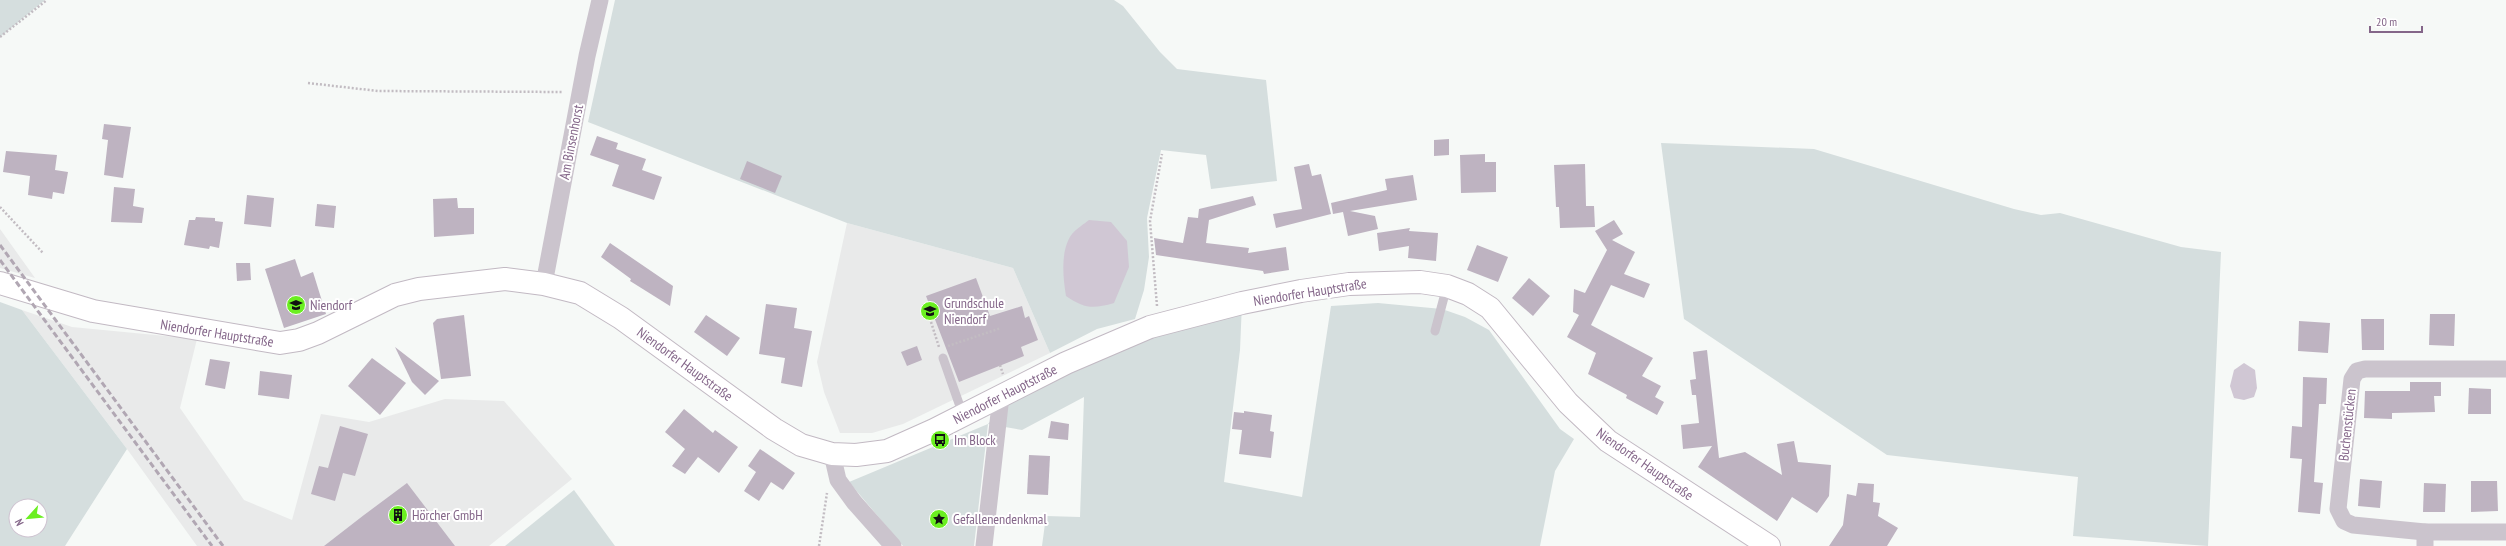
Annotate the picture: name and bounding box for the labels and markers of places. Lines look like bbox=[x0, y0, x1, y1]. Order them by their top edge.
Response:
school or university icon: Niendorf bbox=[285, 294, 307, 316]
place label: Grundschule Niendorf bbox=[944, 294, 1004, 328]
place label: Niendorf bbox=[310, 296, 352, 314]
school or university icon: Grundschule Niendorf bbox=[919, 300, 941, 322]
bus stop icon: Im Block bbox=[929, 429, 951, 451]
place label: Im Block bbox=[954, 431, 996, 449]
building icon: Hörcher GmbH bbox=[387, 504, 409, 526]
place label: Hörcher GmbH bbox=[412, 506, 483, 524]
place icon: Gefallenendenkmal bbox=[928, 508, 950, 530]
place label: Gefallenendenkmal bbox=[953, 510, 1047, 528]

